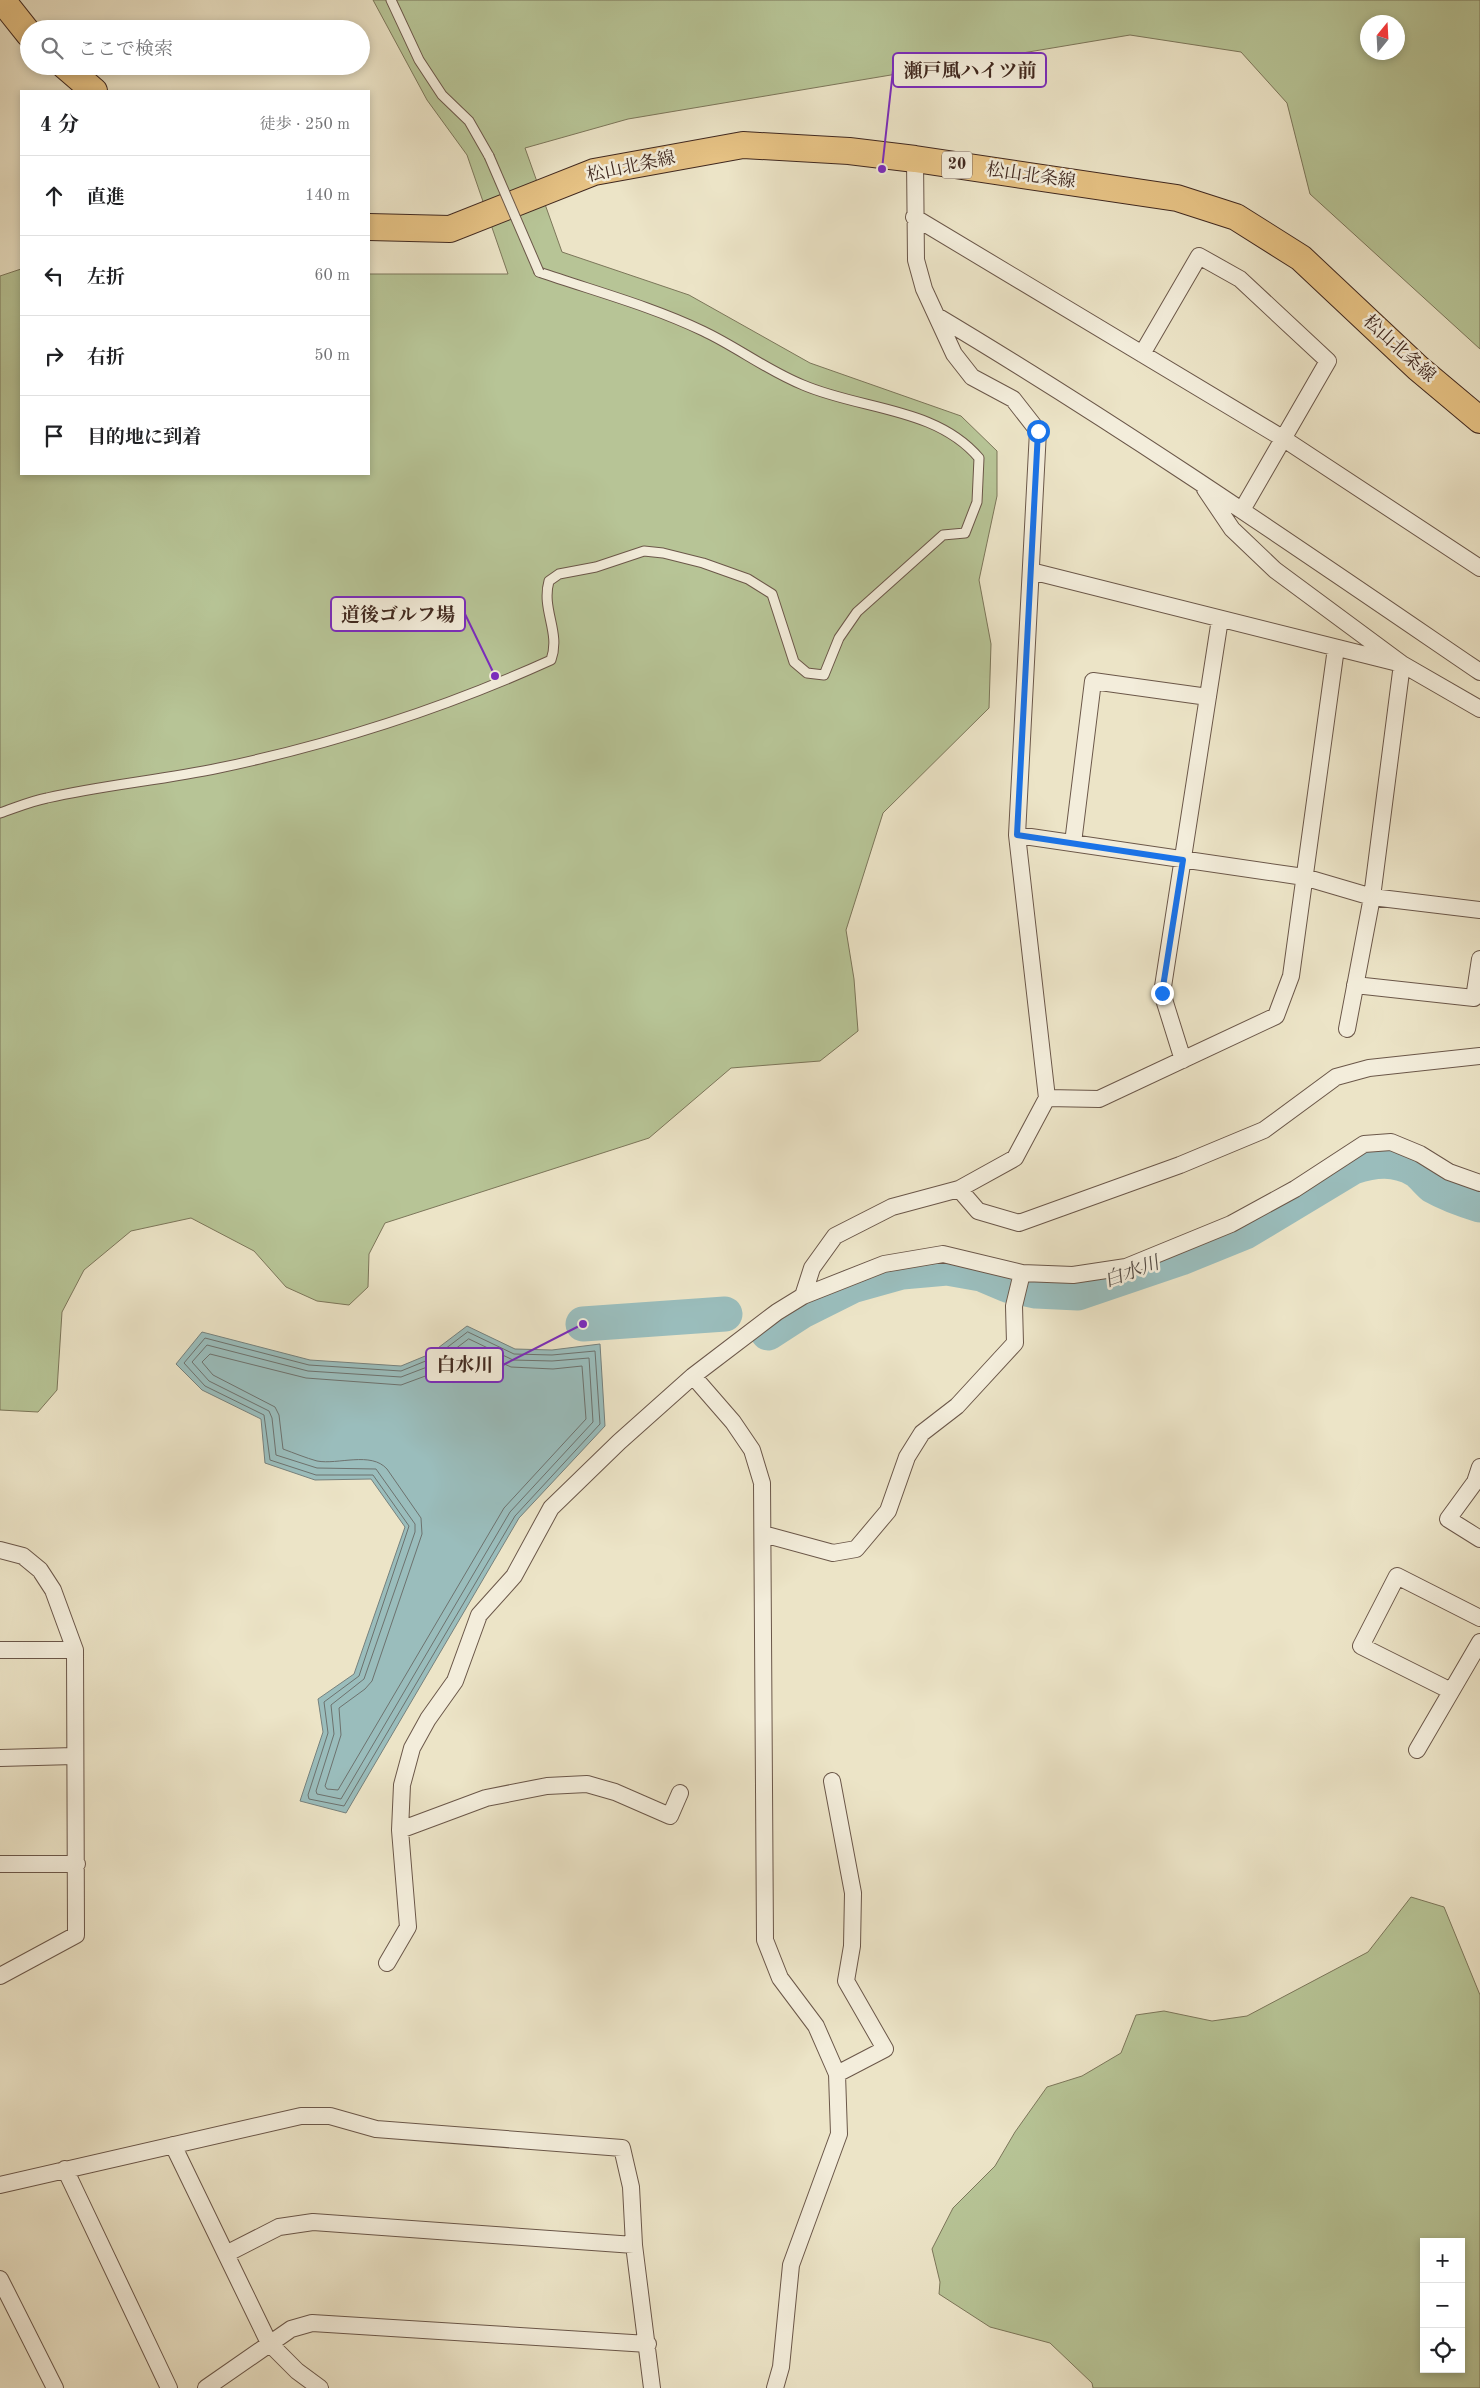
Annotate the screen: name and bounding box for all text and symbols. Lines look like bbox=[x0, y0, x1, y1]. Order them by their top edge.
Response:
north arrow bbox=[1360, 15, 1405, 60]
search box bbox=[20, 20, 370, 75]
icon: search bbox=[38, 34, 66, 62]
text: ここで検索 bbox=[78, 41, 173, 60]
callout: 瀬戸風ハイツ前 bbox=[893, 53, 1046, 87]
text: 瀬戸風ハイツ前 bbox=[903, 60, 1037, 82]
text: 4 分 bbox=[40, 115, 79, 136]
text: 徒歩 · 250 m bbox=[260, 117, 350, 133]
street label: 松山北条線 bbox=[585, 147, 677, 185]
road number: 20 bbox=[942, 152, 972, 178]
street label: 松山北条線 bbox=[985, 159, 1077, 191]
icon: ahead bbox=[40, 182, 68, 210]
text: 140 m bbox=[305, 188, 350, 204]
text: 直進 bbox=[87, 189, 125, 208]
icon: left bbox=[40, 262, 68, 290]
text: 60 m bbox=[314, 268, 350, 284]
text: 左折 bbox=[87, 269, 125, 288]
street label: 松山北条線 bbox=[1360, 311, 1440, 386]
icon: right bbox=[40, 342, 68, 370]
text: 50 m bbox=[314, 348, 350, 364]
text: 右折 bbox=[87, 349, 125, 368]
route start bbox=[1027, 420, 1050, 443]
icon: arrive bbox=[40, 422, 68, 450]
text: 目的地に到着 bbox=[87, 429, 201, 448]
callout: 道後ゴルフ場 bbox=[331, 597, 465, 631]
text: 道後ゴルフ場 bbox=[341, 604, 455, 626]
route end bbox=[1151, 982, 1174, 1005]
water label: 白水川 bbox=[1101, 1252, 1164, 1292]
callout: 白水川 bbox=[426, 1348, 503, 1382]
text: 白水川 bbox=[436, 1354, 494, 1376]
map controls bbox=[1420, 2238, 1465, 2373]
button: + bbox=[1420, 2238, 1465, 2283]
button: − bbox=[1420, 2283, 1465, 2328]
button: locate bbox=[1420, 2328, 1465, 2373]

